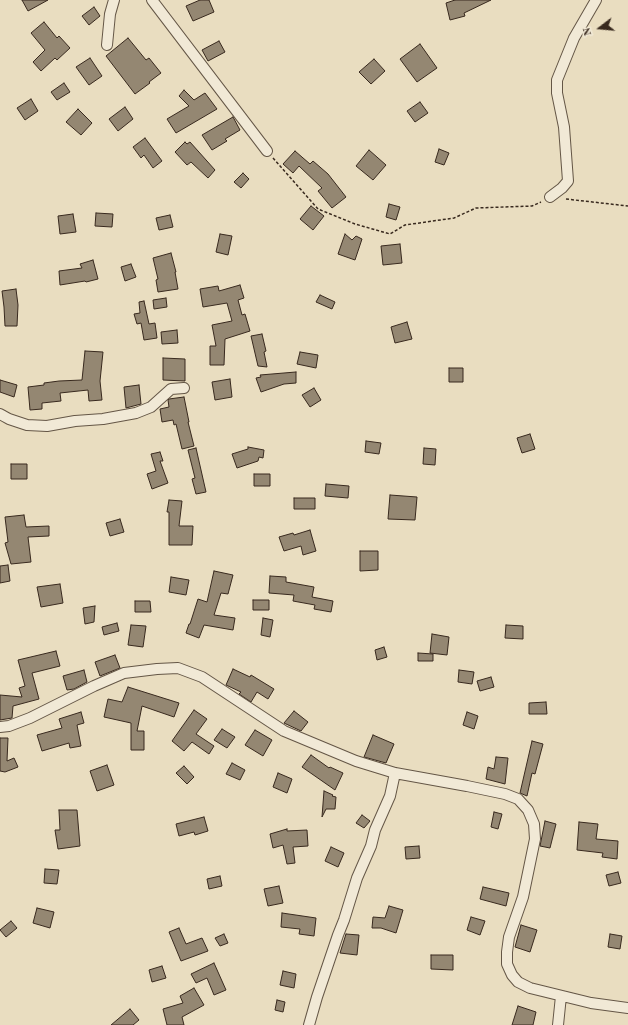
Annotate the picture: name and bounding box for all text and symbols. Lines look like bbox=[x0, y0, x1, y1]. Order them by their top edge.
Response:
north arrow bbox=[580, 8, 620, 48]
text: N bbox=[582, 26, 594, 37]

